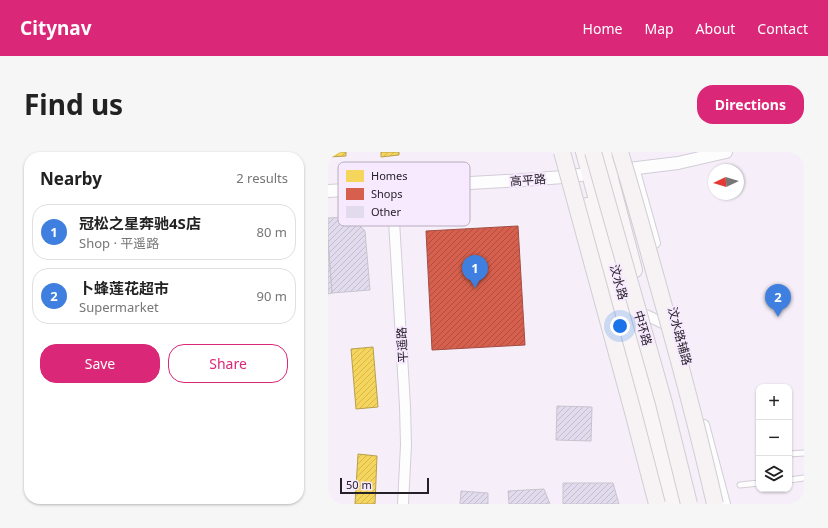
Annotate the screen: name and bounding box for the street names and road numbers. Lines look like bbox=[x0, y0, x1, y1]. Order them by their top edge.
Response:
street label: 高平路 bbox=[509, 170, 547, 190]
street label: 汶水路 bbox=[606, 262, 632, 302]
street label: 汶水路辅路 bbox=[664, 305, 696, 367]
street label: 中环路 bbox=[630, 308, 656, 348]
street label: 平遥路 bbox=[393, 327, 411, 363]

